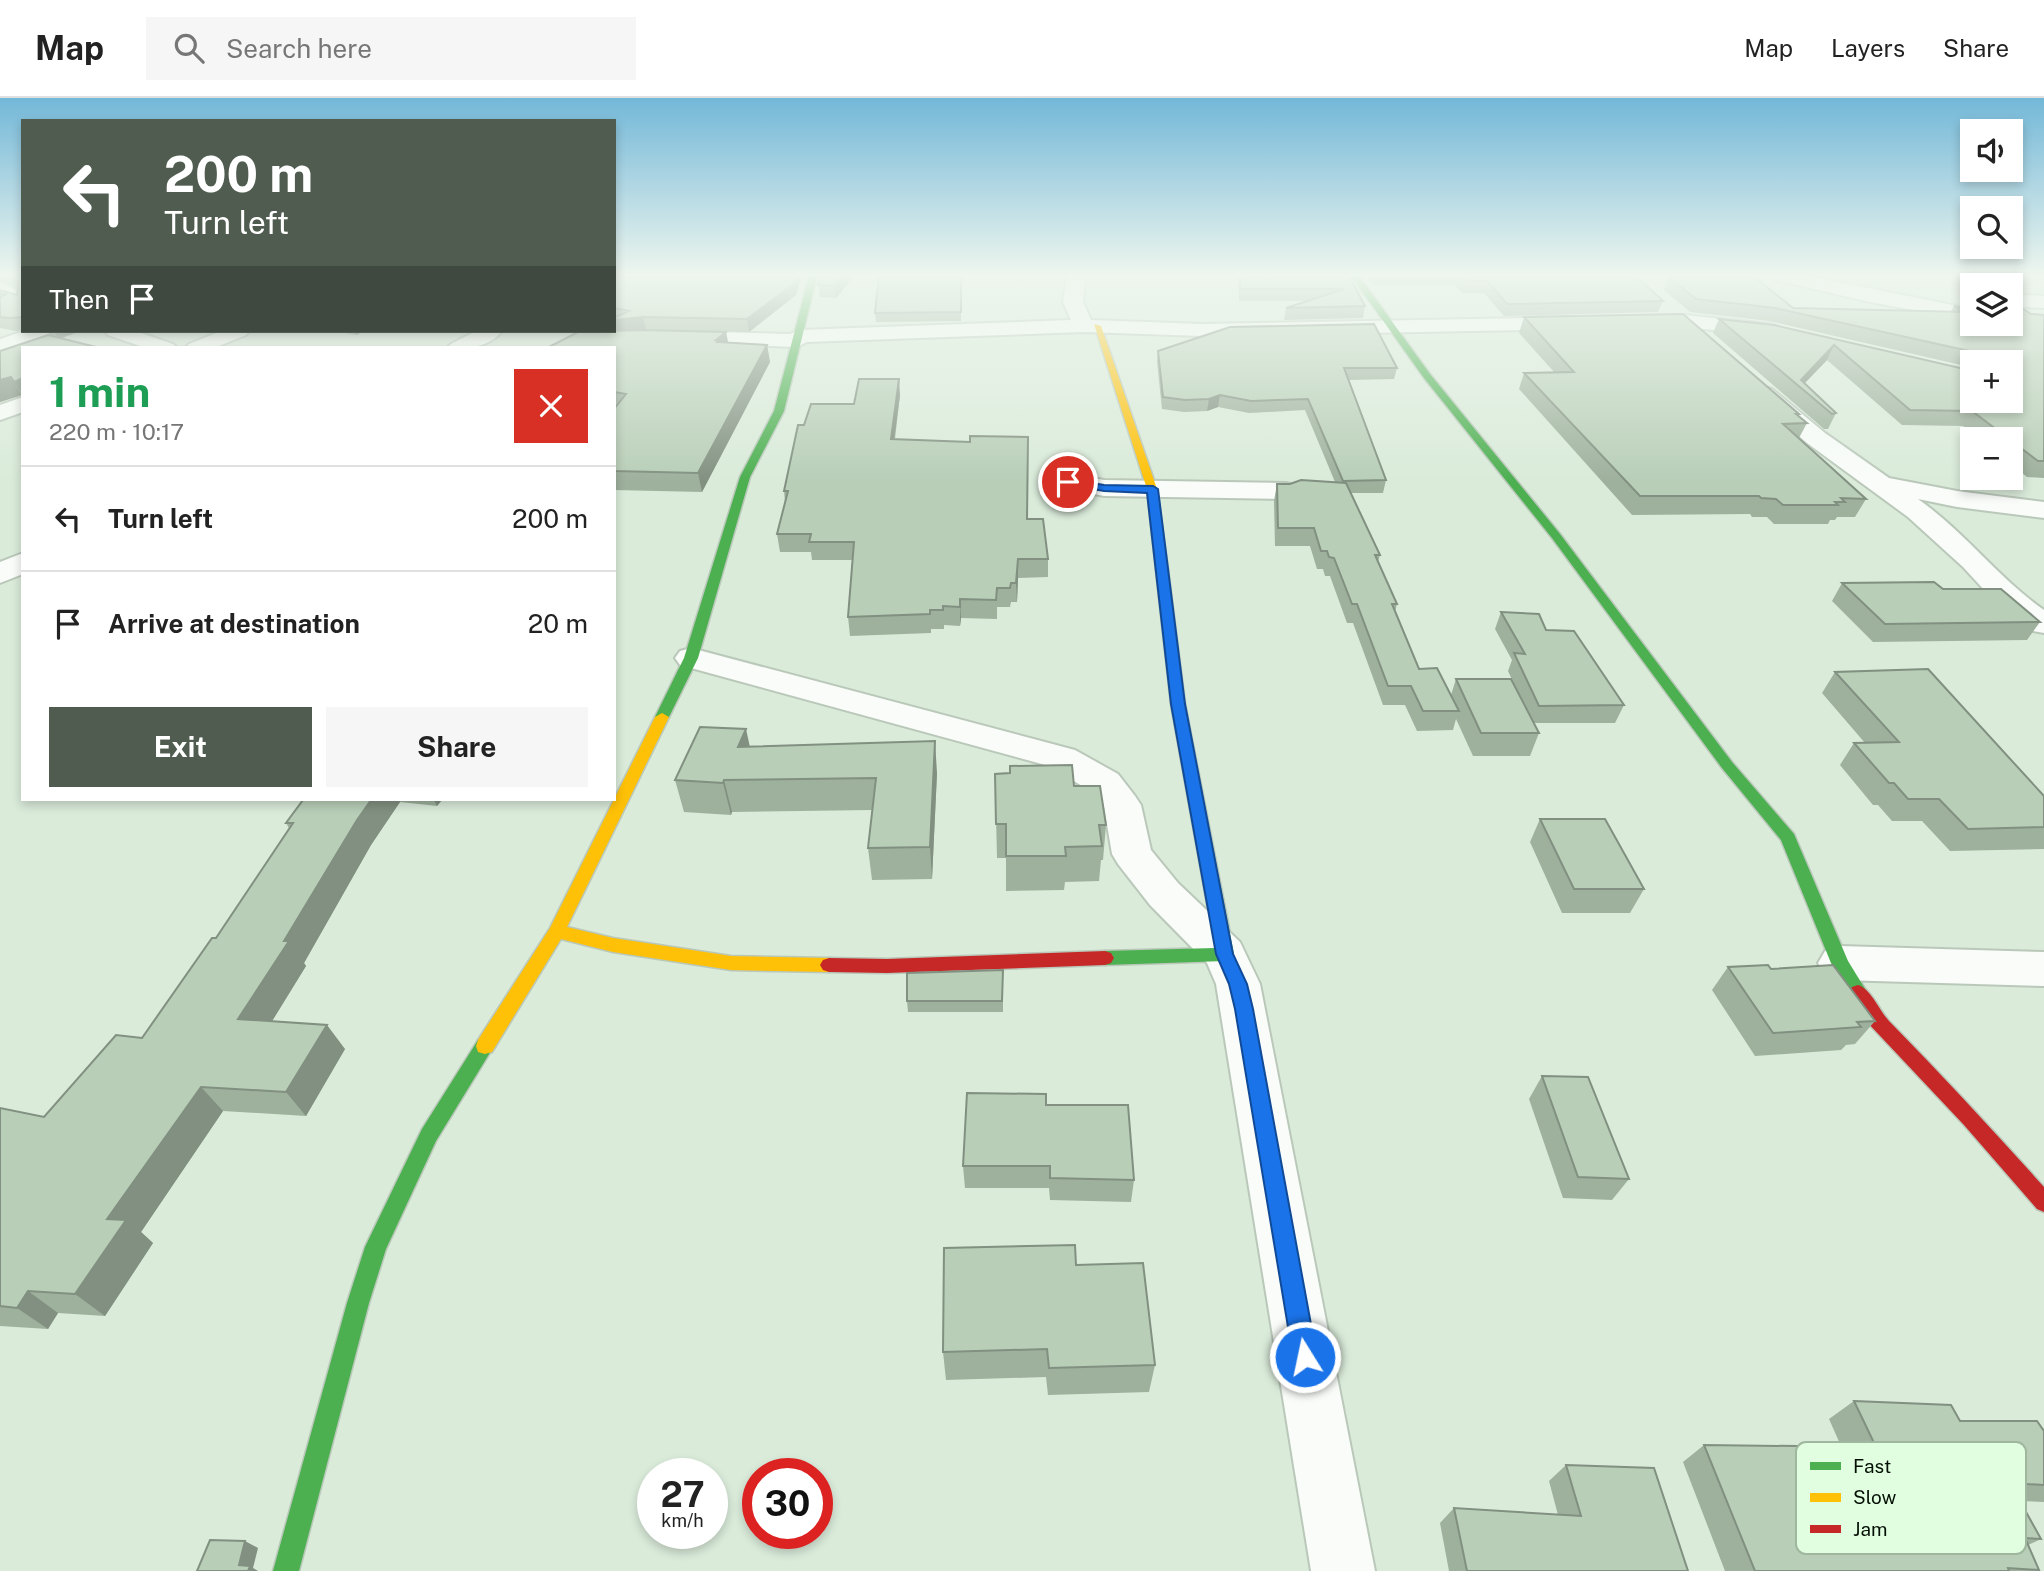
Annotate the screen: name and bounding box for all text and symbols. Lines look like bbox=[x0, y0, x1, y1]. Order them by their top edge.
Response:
search box bbox=[146, 17, 636, 80]
text: Map bbox=[35, 29, 104, 67]
icon: search bbox=[170, 29, 208, 67]
text: Search here bbox=[226, 33, 372, 64]
text: Map bbox=[1744, 34, 1793, 62]
text: Layers bbox=[1831, 34, 1905, 62]
text: Share bbox=[1943, 34, 2009, 62]
map controls bbox=[1960, 119, 2023, 490]
button: sound bbox=[1960, 119, 2023, 182]
text: 200 m bbox=[164, 145, 313, 203]
icon: left bbox=[49, 147, 140, 238]
button: search bbox=[1960, 196, 2023, 259]
text: Turn left bbox=[164, 204, 289, 241]
button: layers bbox=[1960, 273, 2023, 336]
icon: arrive bbox=[123, 280, 161, 318]
text: Then bbox=[49, 284, 109, 315]
button: + bbox=[1960, 350, 2023, 413]
text: 1 min bbox=[49, 367, 150, 416]
button: close bbox=[514, 369, 588, 443]
text: 220 m · 10:17 bbox=[49, 418, 184, 445]
button: − bbox=[1960, 427, 2023, 490]
pin bbox=[1038, 452, 1098, 512]
icon: arrive bbox=[1049, 463, 1087, 501]
icon: left bbox=[49, 500, 87, 538]
text: Turn left bbox=[108, 503, 213, 534]
text: 200 m bbox=[512, 503, 588, 534]
icon: arrive bbox=[49, 605, 87, 643]
text: Arrive at destination bbox=[108, 608, 360, 639]
text: 20 m bbox=[528, 608, 588, 639]
button: Exit bbox=[49, 707, 312, 787]
button: Share bbox=[326, 707, 588, 787]
position arrow bbox=[1268, 1320, 1342, 1394]
legend bbox=[1796, 1442, 2026, 1554]
text: Fast bbox=[1853, 1455, 1891, 1477]
speed limit sign: 30 bbox=[742, 1458, 833, 1549]
text: 27 bbox=[660, 1474, 705, 1515]
text: Slow bbox=[1853, 1486, 1897, 1508]
text: km/h bbox=[661, 1510, 704, 1531]
text: Jam bbox=[1853, 1518, 1887, 1540]

